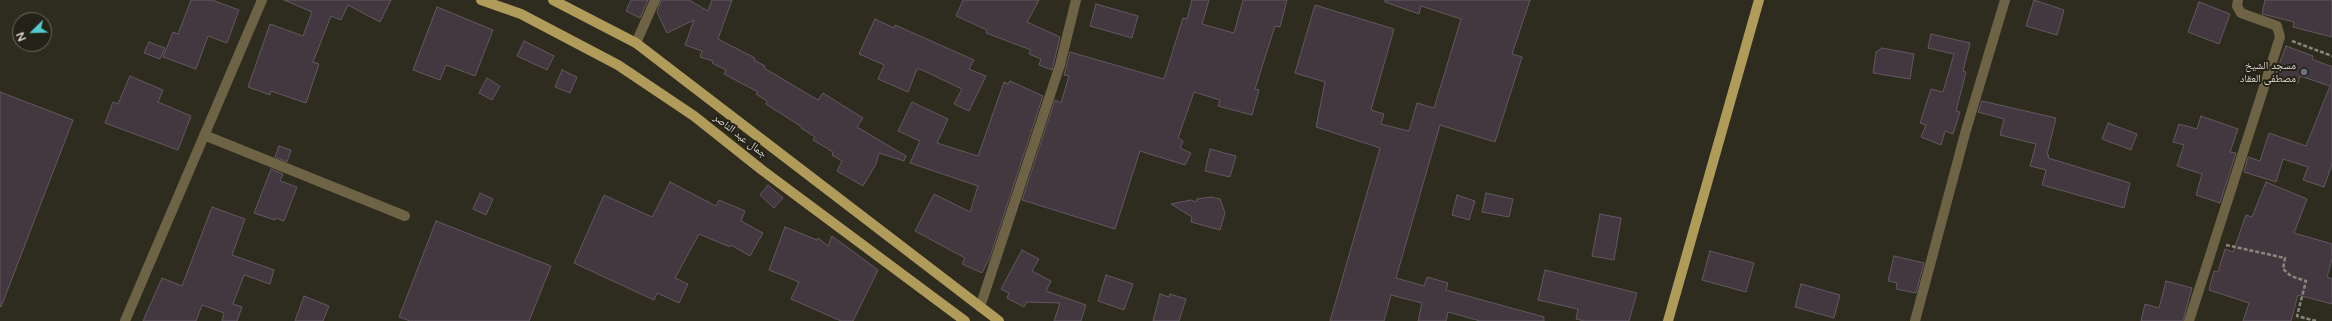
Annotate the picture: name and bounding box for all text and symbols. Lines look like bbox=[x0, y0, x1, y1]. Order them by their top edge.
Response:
north arrow bbox=[12, 12, 52, 52]
text: N bbox=[14, 30, 29, 43]
place label: مسجد الشيخ مصطفى العقاد bbox=[2240, 59, 2296, 85]
marker: مسجد الشيخ مصطفى العقاد bbox=[2299, 67, 2309, 77]
street label: جمال عبد الناصر bbox=[710, 111, 770, 161]

